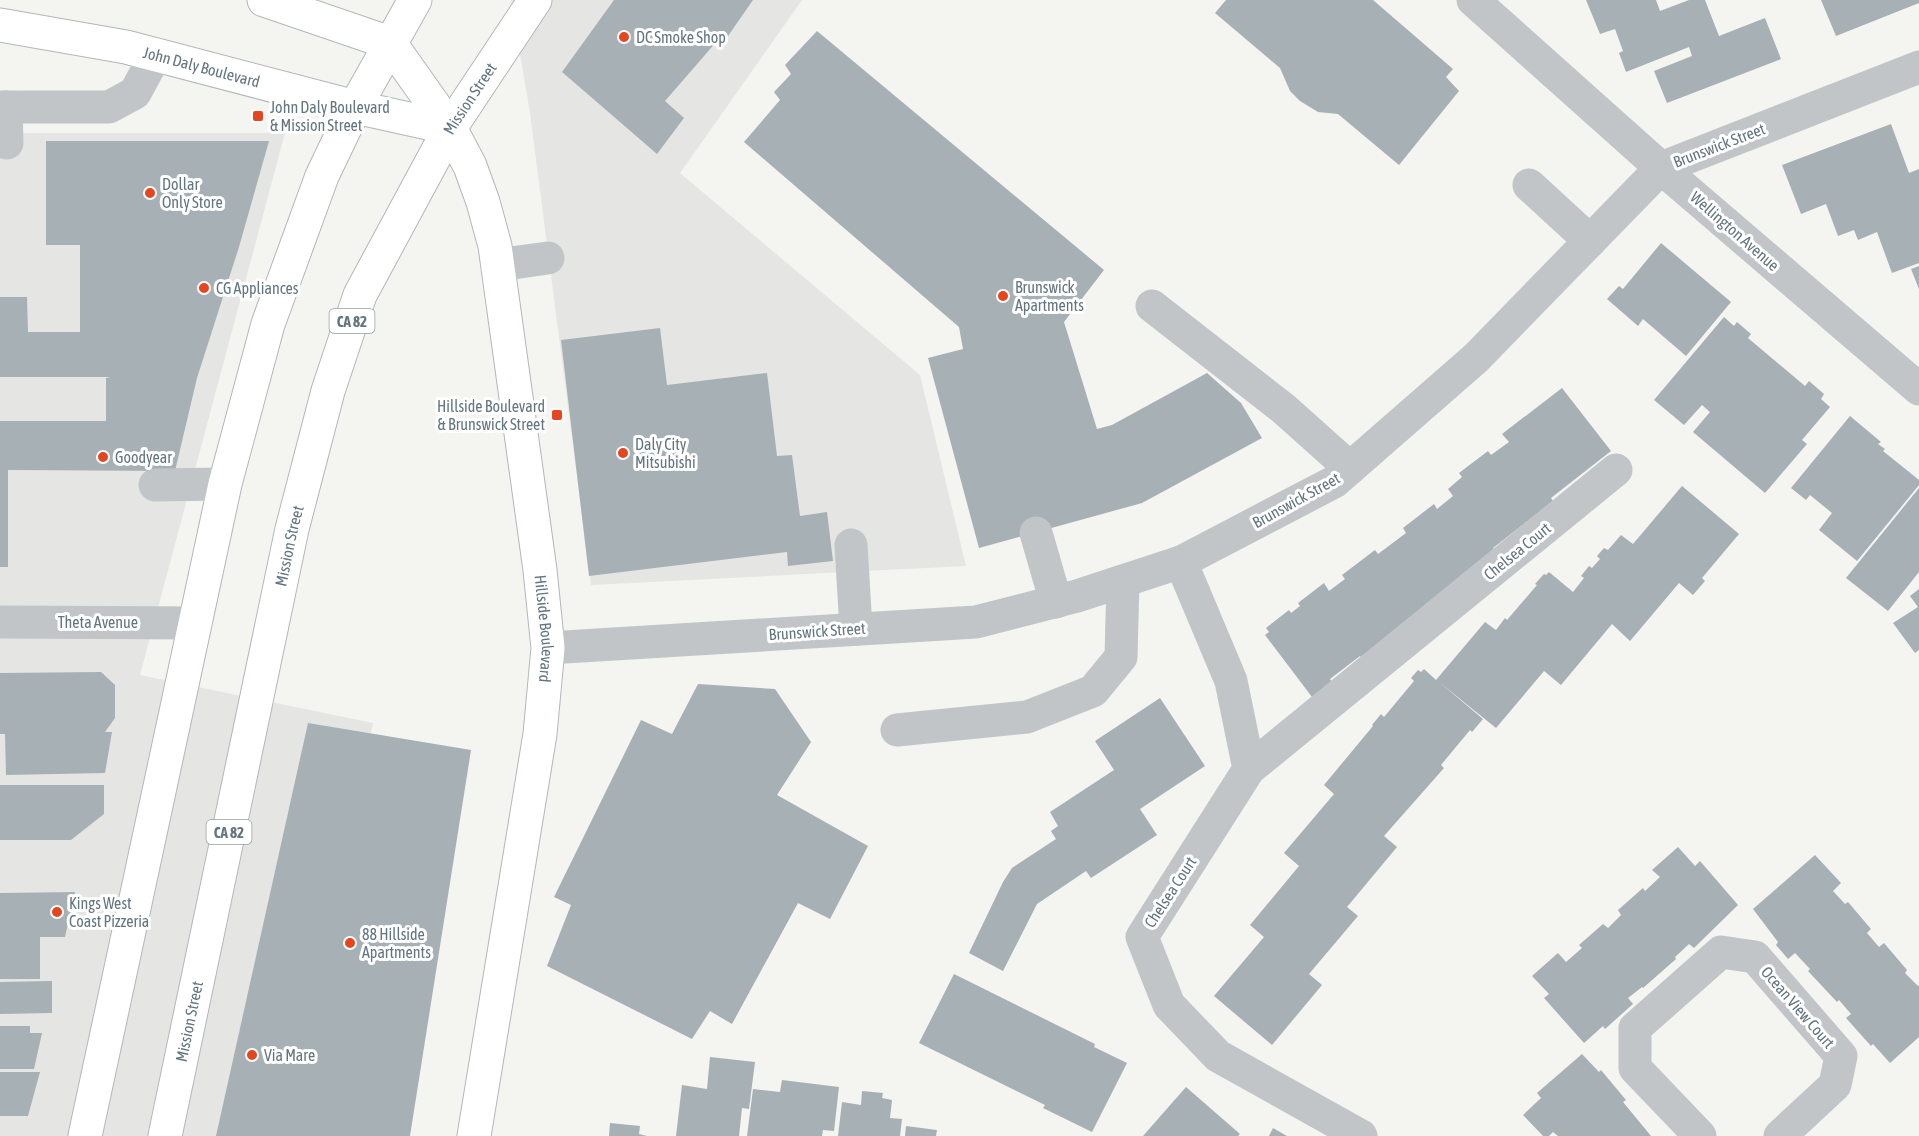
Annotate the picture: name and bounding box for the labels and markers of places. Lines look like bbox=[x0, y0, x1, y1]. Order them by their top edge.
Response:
place label: DC Smoke Shop bbox=[636, 28, 726, 47]
marker: DC Smoke Shop bbox=[617, 30, 631, 44]
place label: John Daly Boulevard & Mission Street bbox=[270, 98, 390, 134]
marker: John Daly Boulevard & Mission Street bbox=[251, 109, 265, 123]
place label: Dollar Only Store bbox=[162, 175, 223, 212]
marker: Dollar Only Store bbox=[143, 186, 157, 200]
place label: Brunswick Apartments bbox=[1015, 278, 1084, 315]
place label: CG Appliances bbox=[216, 279, 299, 298]
marker: CG Appliances bbox=[197, 281, 211, 295]
marker: Brunswick Apartments bbox=[996, 289, 1010, 303]
place label: Hillside Boulevard & Brunswick Street bbox=[437, 397, 545, 433]
marker: Hillside Boulevard & Brunswick Street bbox=[550, 408, 564, 422]
place label: Daly City Mitsubishi bbox=[635, 435, 696, 471]
marker: Daly City Mitsubishi bbox=[616, 446, 630, 460]
place label: Goodyear bbox=[115, 448, 172, 467]
marker: Goodyear bbox=[96, 450, 110, 464]
place label: Kings West Coast Pizzeria bbox=[69, 894, 149, 930]
marker: Kings West Coast Pizzeria bbox=[50, 905, 64, 919]
place label: 88 Hillside Apartments bbox=[362, 925, 431, 962]
marker: 88 Hillside Apartments bbox=[343, 936, 357, 950]
place label: Via Mare bbox=[264, 1046, 315, 1064]
marker: Via Mare bbox=[245, 1048, 259, 1062]

